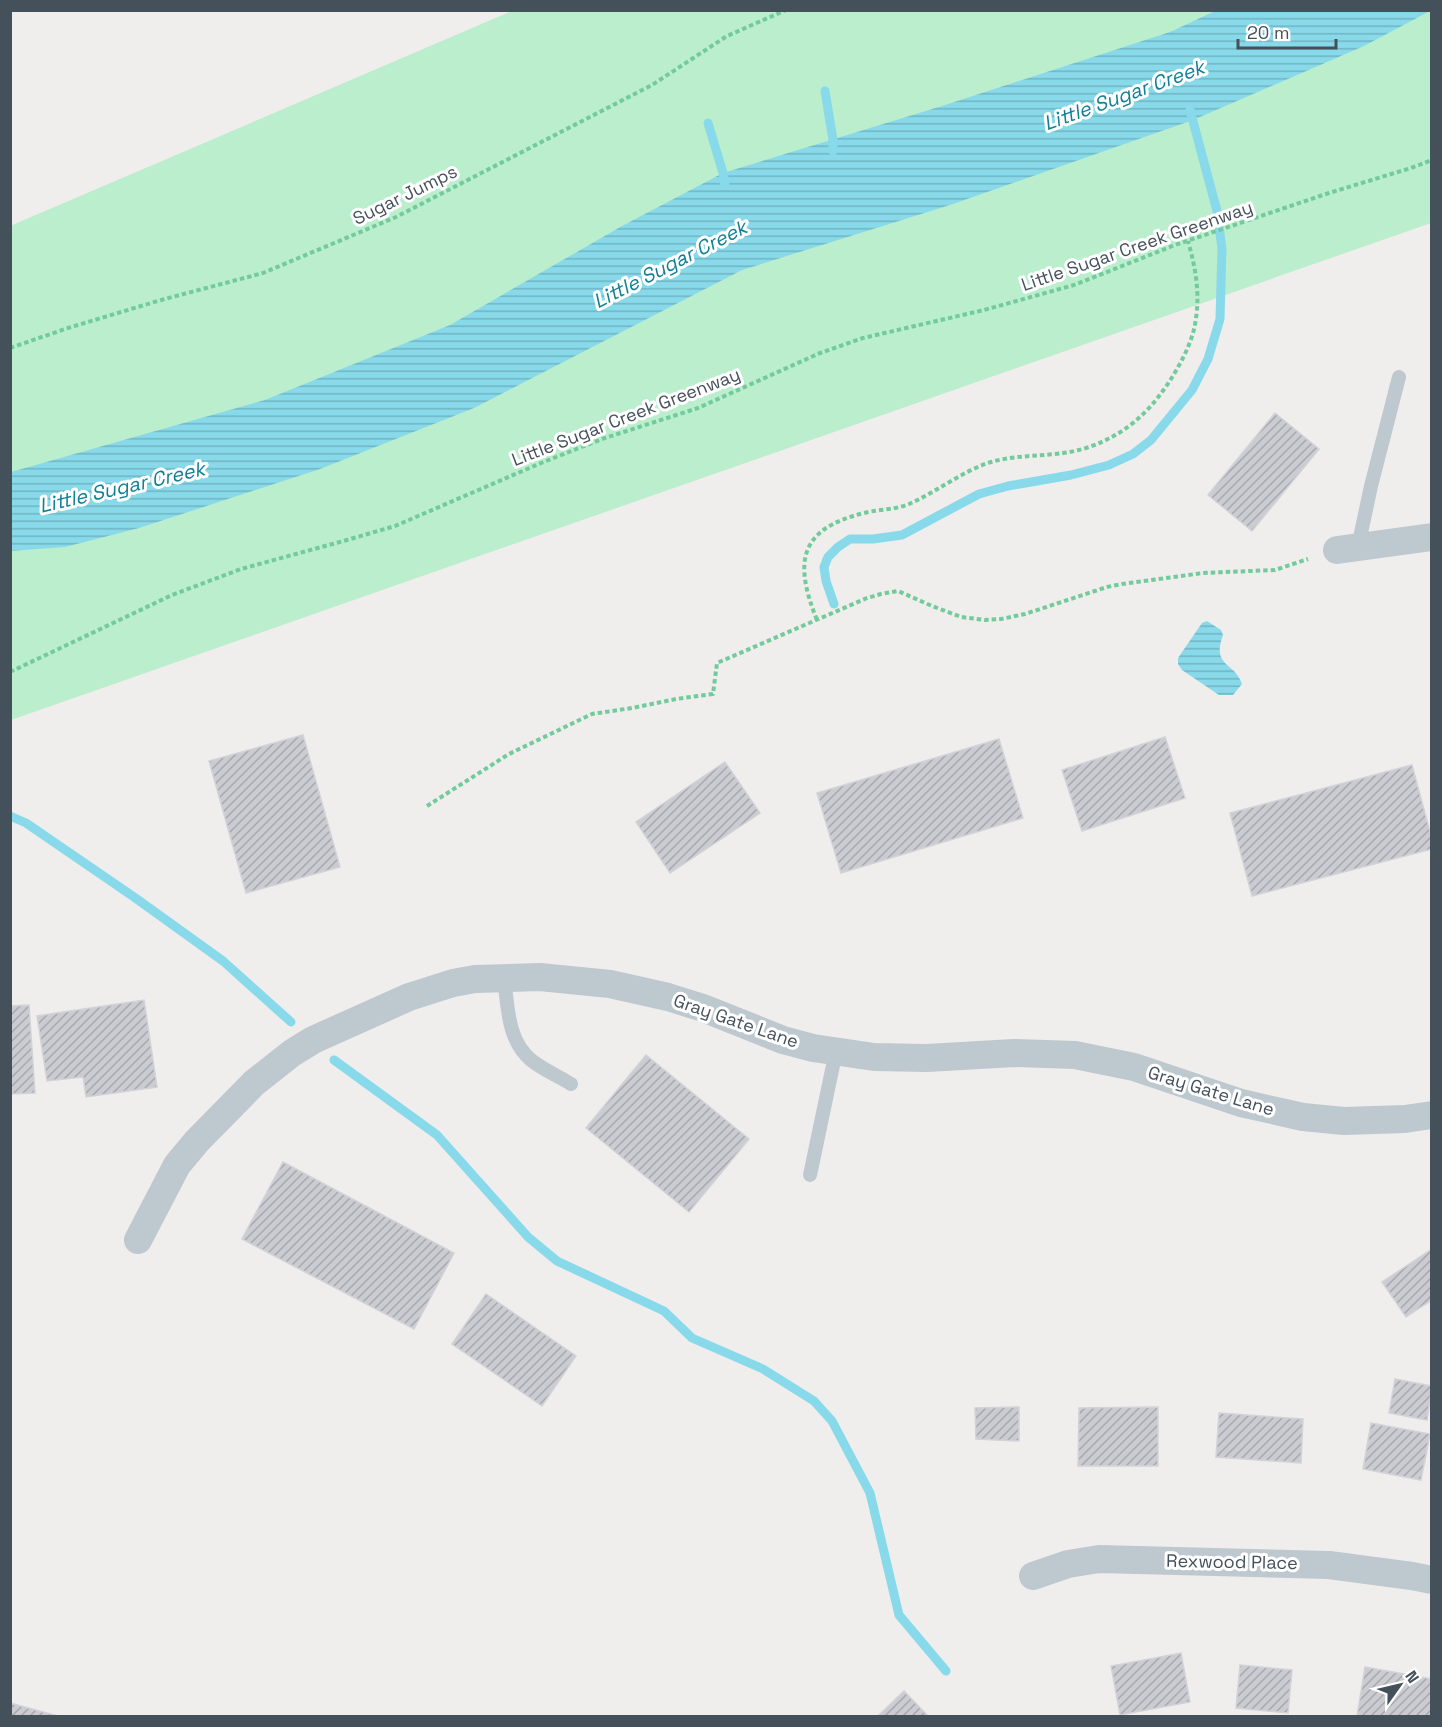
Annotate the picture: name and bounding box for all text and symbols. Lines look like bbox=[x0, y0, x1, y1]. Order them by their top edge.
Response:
scale bar bbox=[1238, 12, 1336, 50]
text: 20 m bbox=[1247, 21, 1290, 44]
water label: Little Sugar Creek bbox=[1040, 53, 1210, 136]
street label: Sugar Jumps bbox=[349, 159, 461, 230]
street label: Little Sugar Creek Greenway bbox=[1018, 195, 1255, 296]
water label: Little Sugar Creek bbox=[589, 213, 753, 314]
street label: Little Sugar Creek Greenway bbox=[508, 362, 743, 471]
water label: Little Sugar Creek bbox=[37, 455, 210, 519]
street label: Gray Gate Lane bbox=[671, 988, 802, 1053]
street label: Gray Gate Lane bbox=[1145, 1060, 1277, 1121]
street label: Rexwood Place bbox=[1166, 1549, 1298, 1574]
north arrow bbox=[1370, 1655, 1430, 1715]
text: N bbox=[1400, 1667, 1424, 1687]

